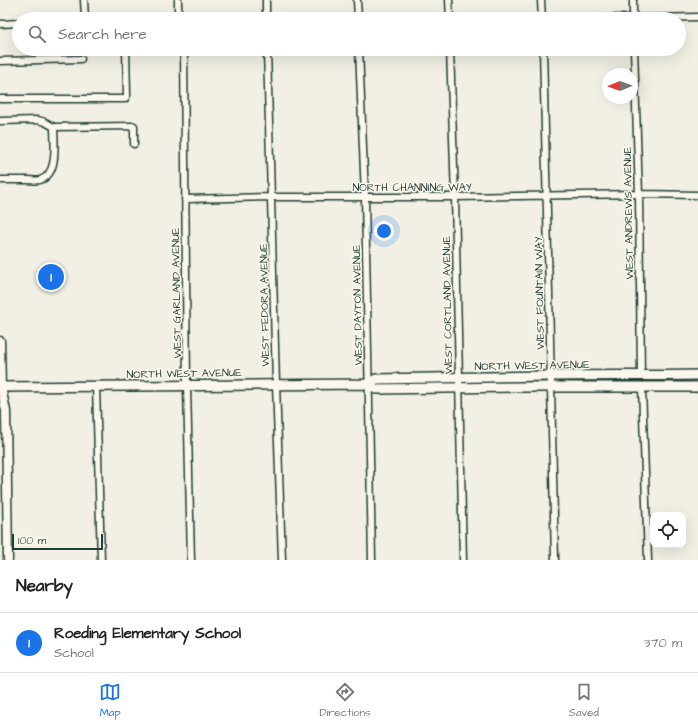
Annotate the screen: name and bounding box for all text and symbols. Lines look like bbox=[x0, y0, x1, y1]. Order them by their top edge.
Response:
search box bbox=[12, 12, 686, 56]
icon: search bbox=[26, 23, 48, 45]
text: Search here bbox=[58, 24, 147, 45]
north arrow bbox=[602, 68, 638, 104]
street label: WEST ANDREWS AVENUE bbox=[620, 146, 637, 279]
street label: NORTH CHANNING WAY bbox=[352, 180, 472, 195]
your location bbox=[374, 221, 394, 241]
street label: WEST GARLAND AVENUE bbox=[168, 227, 185, 359]
street label: WEST CORTLAND AVENUE bbox=[439, 235, 456, 374]
street label: WEST FOUNTAIN WAY bbox=[531, 236, 548, 350]
street label: WEST FEDORA AVENUE bbox=[256, 243, 273, 367]
street label: WEST DAYTON AVENUE bbox=[349, 244, 366, 366]
pin: 1 bbox=[38, 262, 64, 292]
street label: NORTH WEST AVENUE bbox=[474, 357, 590, 374]
street label: NORTH WEST AVENUE bbox=[126, 365, 242, 382]
map controls bbox=[650, 512, 686, 548]
button: locate bbox=[650, 512, 686, 548]
scale bar bbox=[12, 532, 103, 551]
text: 100 m bbox=[18, 533, 46, 548]
text: Nearby bbox=[16, 574, 73, 598]
text: Roeding Elementary School bbox=[54, 623, 241, 644]
text: 1 bbox=[28, 634, 30, 652]
text: 370 m bbox=[644, 634, 682, 652]
text: School bbox=[54, 644, 94, 662]
tab: Map bbox=[99, 681, 121, 720]
tab: Directions bbox=[319, 681, 371, 720]
tab: Saved bbox=[569, 681, 599, 720]

